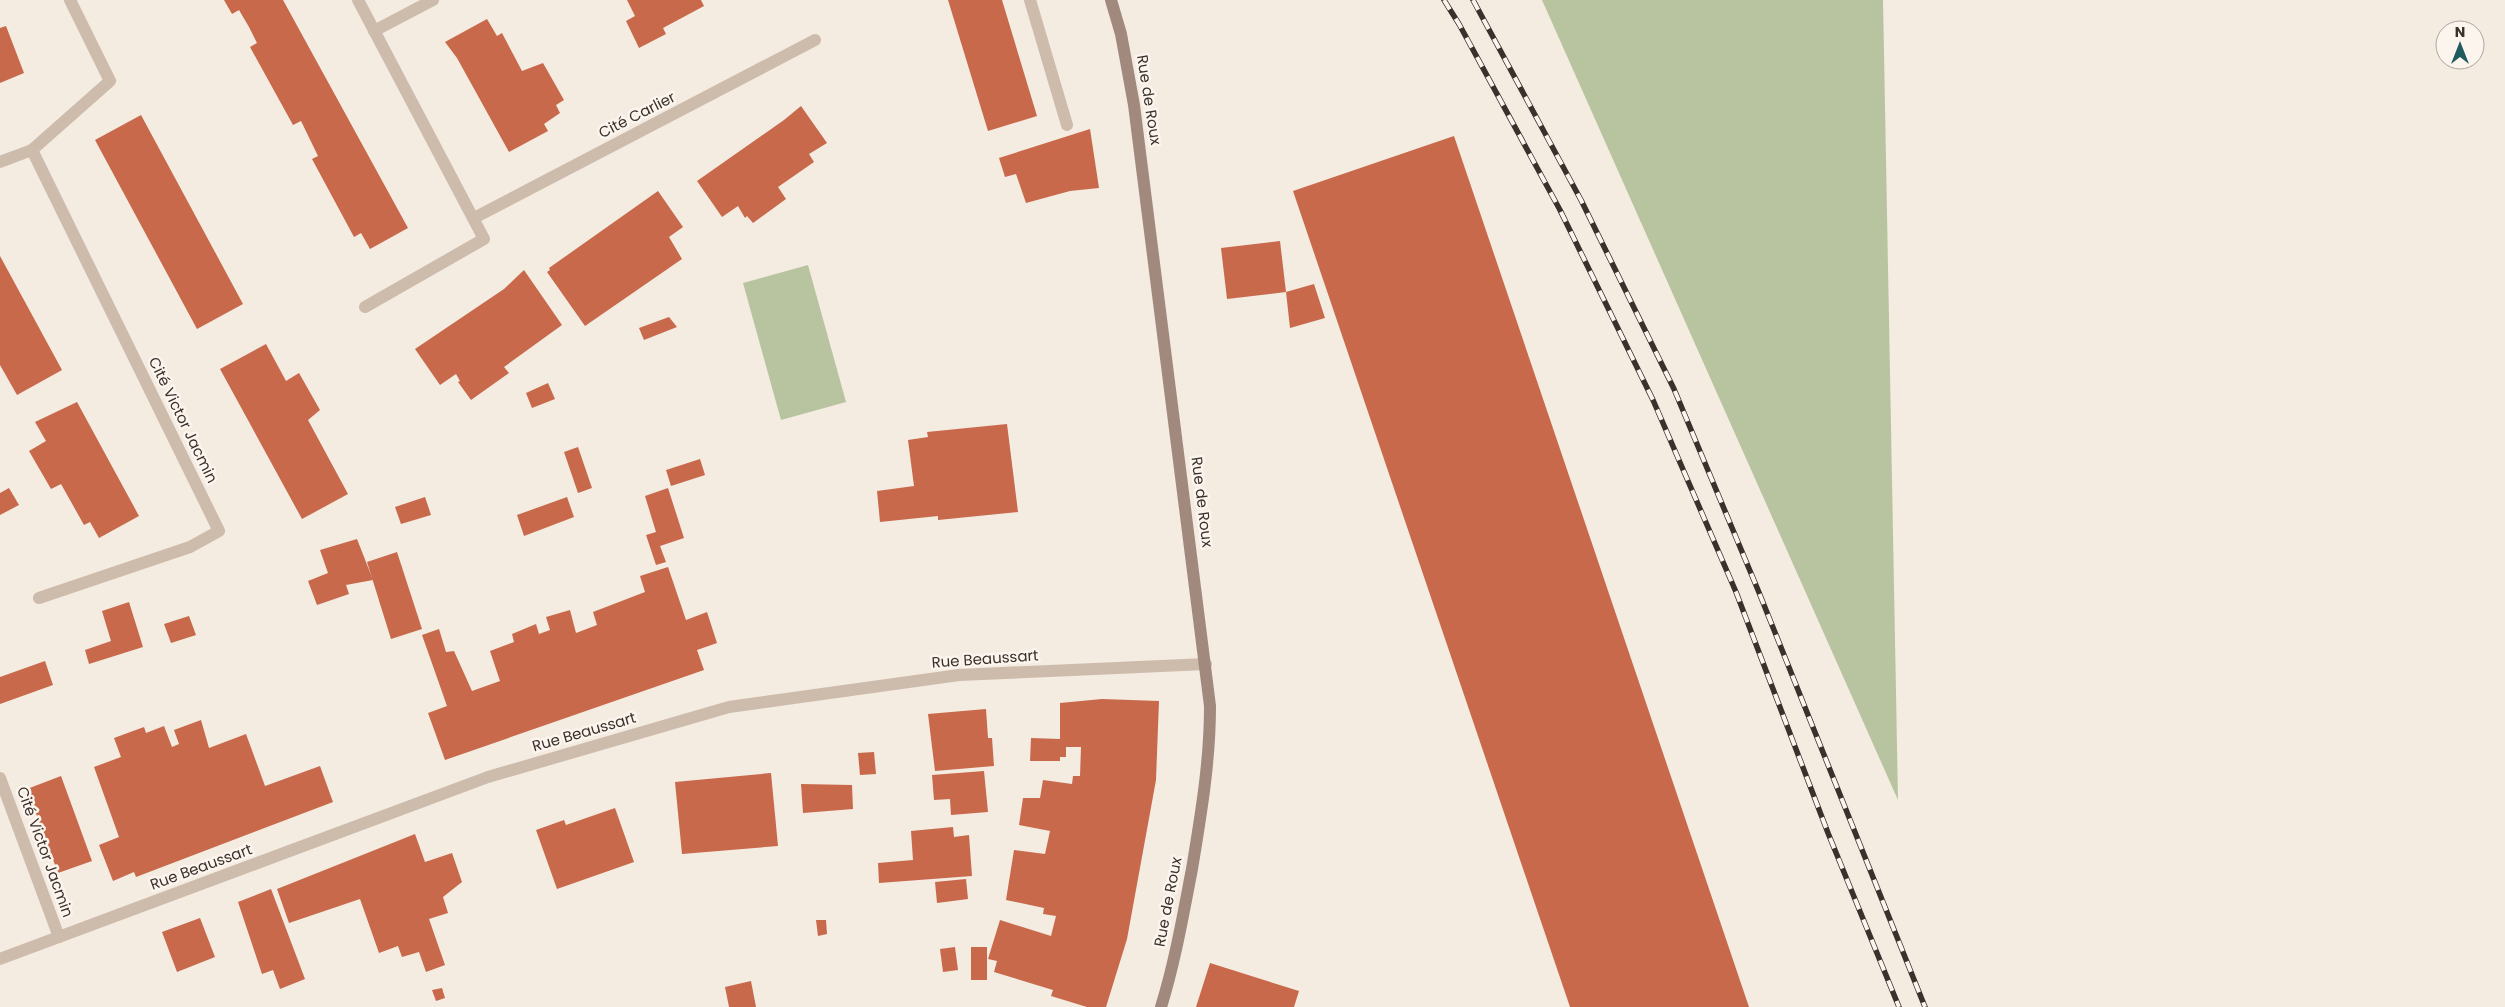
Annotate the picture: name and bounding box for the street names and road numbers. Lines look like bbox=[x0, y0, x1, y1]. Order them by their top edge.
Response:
street label: Rue de Roux bbox=[1132, 53, 1167, 146]
street label: Cité Carlier bbox=[595, 86, 679, 143]
street label: Cité Victor Jacmin bbox=[144, 353, 223, 486]
street label: Rue de Roux bbox=[1187, 456, 1218, 548]
street label: Rue Beaussart bbox=[931, 644, 1039, 673]
street label: Rue Beaussart bbox=[529, 707, 638, 756]
street label: Cité Victor Jacmin bbox=[12, 784, 79, 920]
street label: Rue Beaussart bbox=[147, 838, 255, 895]
street label: Rue de Roux bbox=[1149, 855, 1186, 949]

